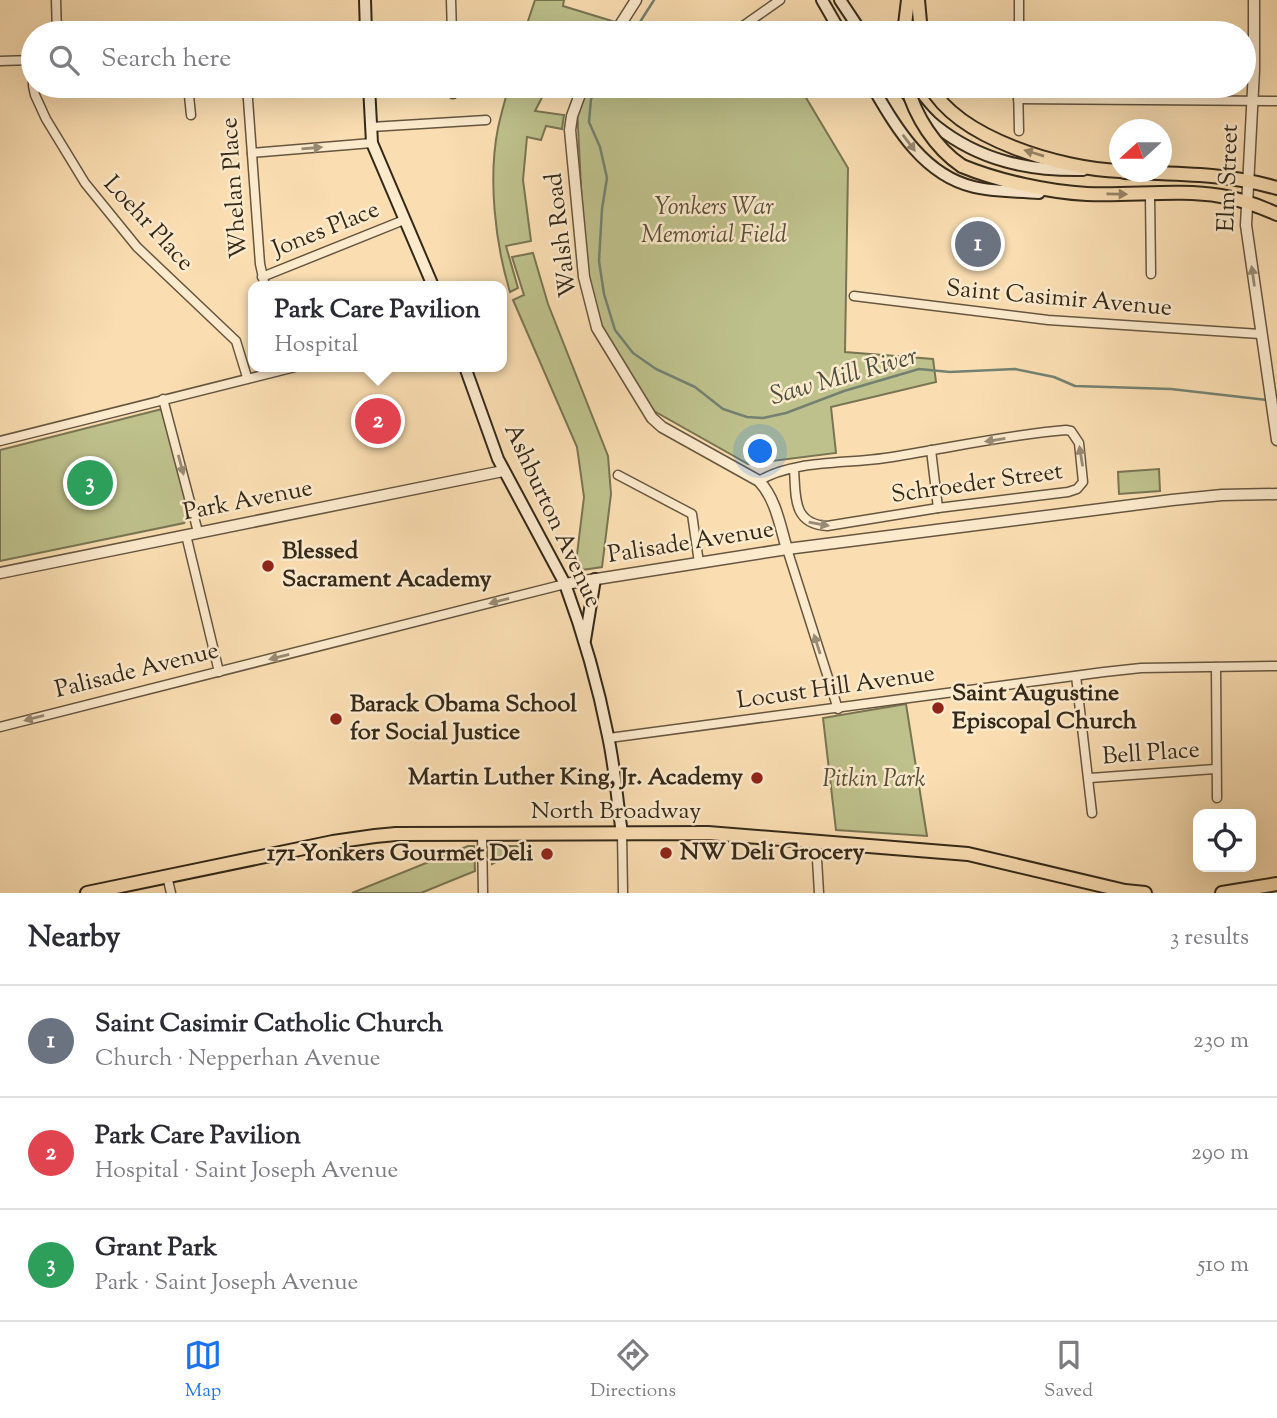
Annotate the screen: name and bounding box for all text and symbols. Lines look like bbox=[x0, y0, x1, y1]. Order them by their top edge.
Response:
search box bbox=[21, 21, 1256, 98]
icon: search bbox=[45, 41, 83, 79]
text: Search here bbox=[101, 41, 231, 78]
street label: Whelan Place bbox=[213, 116, 257, 260]
north arrow bbox=[1109, 119, 1172, 182]
street label: Elm Street bbox=[1210, 123, 1248, 233]
one-way arrow bbox=[901, 134, 915, 152]
one-way arrow bbox=[302, 142, 324, 153]
one-way arrow bbox=[1023, 148, 1044, 158]
street label: Loehr Place bbox=[95, 169, 201, 279]
street label: Walsh Road bbox=[537, 170, 587, 299]
one-way arrow bbox=[1106, 189, 1128, 200]
park label: Yonkers War Memorial Field bbox=[641, 191, 787, 253]
street label: Jones Place bbox=[266, 193, 385, 268]
pin: 1 bbox=[955, 218, 1001, 270]
one-way arrow bbox=[1247, 265, 1258, 287]
street label: Saint Casimir Avenue bbox=[945, 272, 1173, 326]
popup bbox=[248, 281, 507, 372]
text: Park Care Pavilion bbox=[275, 292, 480, 329]
text: Hospital bbox=[275, 329, 358, 362]
water label: Saw Mill River bbox=[766, 338, 922, 416]
pin: 2 bbox=[355, 395, 401, 447]
street label: Ashburton Avenue bbox=[494, 418, 610, 614]
your location bbox=[743, 434, 777, 468]
one-way arrow bbox=[984, 435, 1006, 446]
one-way arrow bbox=[1075, 445, 1086, 467]
one-way arrow bbox=[176, 455, 187, 477]
street label: Schroeder Street bbox=[889, 455, 1065, 513]
pin: 3 bbox=[67, 457, 113, 509]
street label: Park Avenue bbox=[180, 472, 316, 530]
street label: Palisade Avenue bbox=[605, 513, 777, 573]
one-way arrow bbox=[808, 518, 830, 529]
place label: Blessed Sacrament Academy bbox=[282, 535, 492, 597]
marker: Blessed Sacrament Academy bbox=[260, 558, 276, 574]
one-way arrow bbox=[488, 596, 510, 607]
one-way arrow bbox=[811, 633, 822, 654]
street label: Palisade Avenue bbox=[52, 634, 222, 708]
one-way arrow bbox=[268, 652, 290, 663]
street label: Locust Hill Avenue bbox=[735, 657, 937, 719]
place label: Saint Augustine Episcopal Church bbox=[952, 677, 1138, 739]
place label: Barack Obama School for Social Justice bbox=[350, 688, 577, 750]
marker: Saint Augustine Episcopal Church bbox=[930, 700, 946, 716]
marker: Barack Obama School for Social Justice bbox=[328, 711, 344, 727]
one-way arrow bbox=[24, 714, 45, 724]
street label: Bell Place bbox=[1101, 734, 1201, 774]
place label: Martin Luther King, Jr. Academy bbox=[408, 761, 743, 795]
park label: Pitkin Park bbox=[822, 763, 926, 797]
marker: Martin Luther King, Jr. Academy bbox=[749, 770, 765, 786]
street label: North Broadway bbox=[531, 795, 701, 829]
map controls bbox=[1193, 809, 1256, 872]
button: locate bbox=[1193, 809, 1256, 872]
place label: NW Deli Grocery bbox=[680, 836, 864, 870]
place label: 171 Yonkers Gourmet Deli bbox=[267, 837, 533, 871]
marker: NW Deli Grocery bbox=[658, 845, 674, 861]
marker: 171 Yonkers Gourmet Deli bbox=[539, 846, 555, 862]
text: Nearby bbox=[28, 917, 120, 960]
text: 3 results bbox=[1170, 922, 1249, 955]
text: Saint Casimir Catholic Church bbox=[95, 1006, 443, 1043]
text: 1 bbox=[47, 1025, 55, 1058]
text: 230 m bbox=[1193, 1025, 1249, 1058]
text: Church · Nepperhan Avenue bbox=[95, 1043, 381, 1076]
text: Park Care Pavilion bbox=[95, 1118, 301, 1155]
text: 2 bbox=[46, 1137, 56, 1170]
text: 290 m bbox=[1191, 1137, 1249, 1170]
text: Hospital · Saint Joseph Avenue bbox=[95, 1155, 398, 1188]
text: Grant Park bbox=[95, 1230, 217, 1267]
text: 3 bbox=[46, 1249, 56, 1282]
text: 510 m bbox=[1197, 1249, 1249, 1282]
text: Park · Saint Joseph Avenue bbox=[95, 1267, 358, 1300]
tab: Map bbox=[184, 1336, 222, 1405]
tab: Directions bbox=[590, 1336, 676, 1405]
tab: Saved bbox=[1044, 1336, 1093, 1405]

